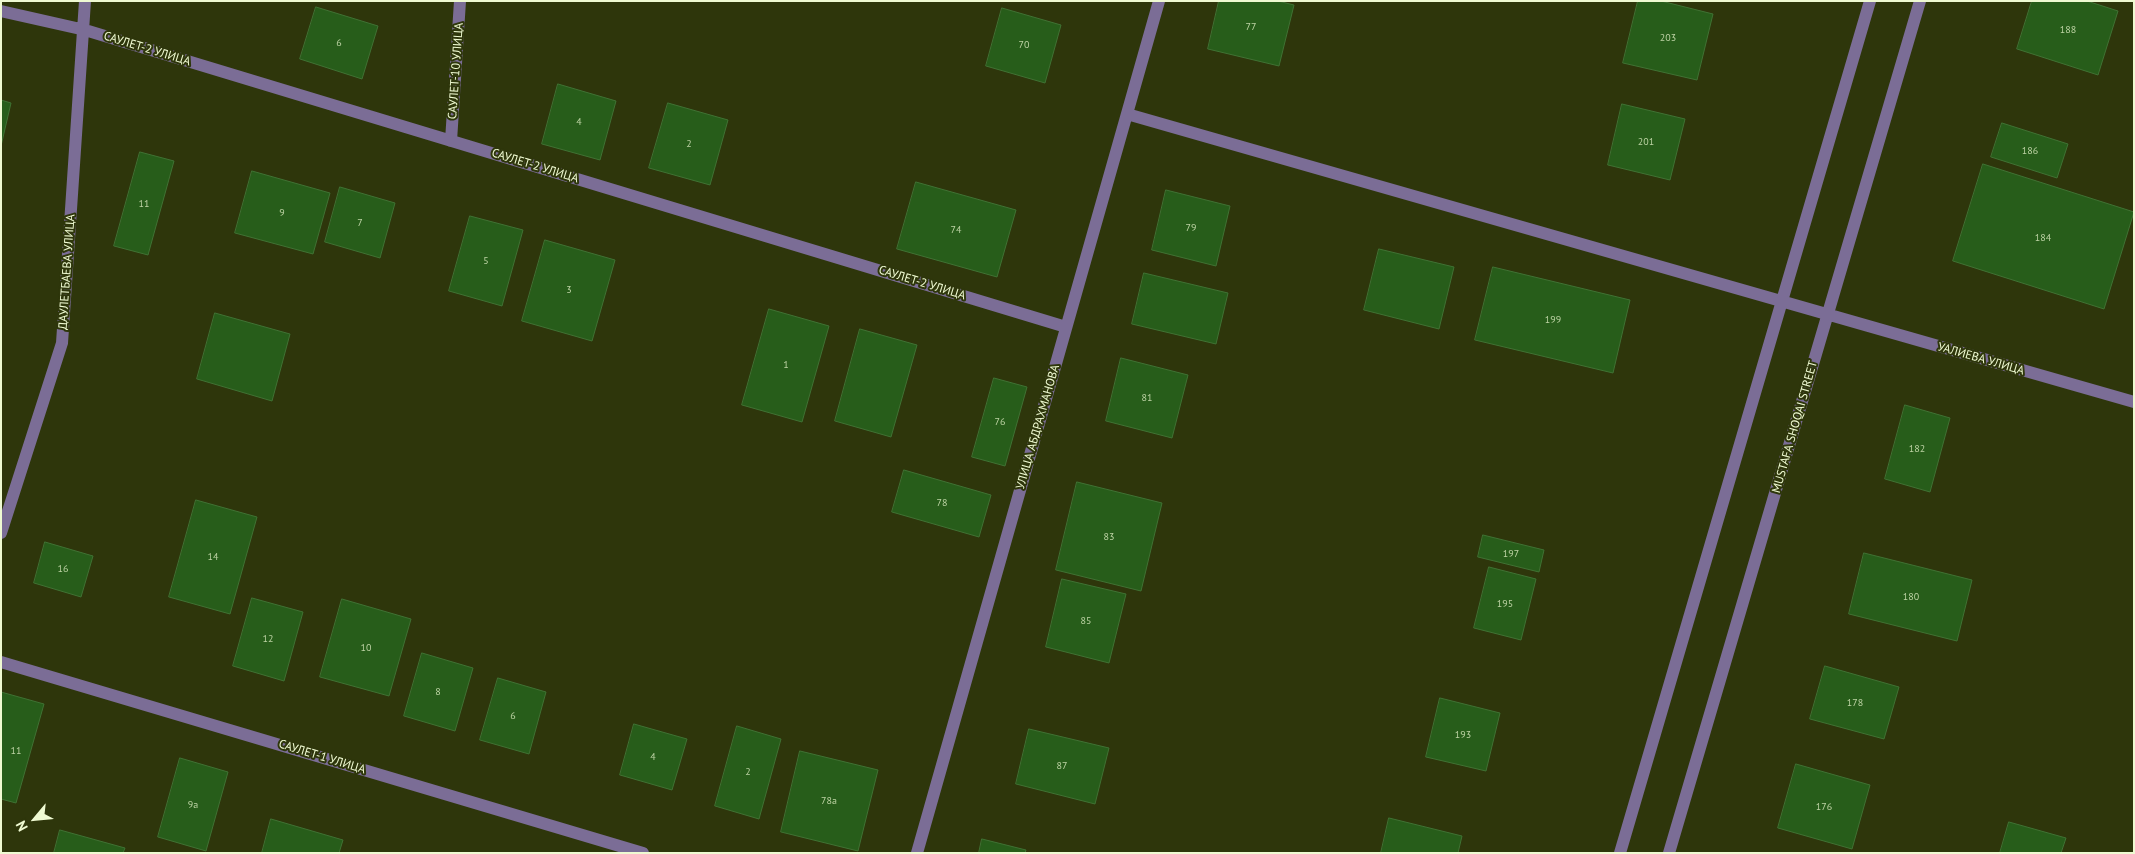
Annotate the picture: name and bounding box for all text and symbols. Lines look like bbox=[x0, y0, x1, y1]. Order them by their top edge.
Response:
house number: 77 bbox=[1246, 21, 1256, 33]
street label: САУЛЕТ-10 УЛИЦА bbox=[445, 22, 467, 120]
house number: 188 bbox=[2060, 24, 2076, 36]
street label: САУЛЕТ-2 УЛИЦА bbox=[102, 29, 192, 69]
house number: 203 bbox=[1660, 32, 1676, 44]
house number: 6 bbox=[336, 37, 342, 49]
house number: 70 bbox=[1019, 39, 1029, 51]
house number: 4 bbox=[576, 116, 582, 128]
house number: 201 bbox=[1638, 136, 1654, 148]
house number: 2 bbox=[686, 138, 692, 150]
house number: 186 bbox=[2022, 145, 2038, 157]
street label: САУЛЕТ-2 УЛИЦА bbox=[490, 146, 580, 186]
house number: 11 bbox=[139, 198, 149, 210]
house number: 9 bbox=[279, 207, 285, 219]
street label: ДАУЛЕТБАЕВА УЛИЦА bbox=[56, 214, 78, 330]
house number: 7 bbox=[357, 217, 363, 229]
house number: 79 bbox=[1186, 222, 1196, 234]
house number: 74 bbox=[951, 224, 961, 236]
house number: 184 bbox=[2035, 232, 2051, 244]
house number: 5 bbox=[483, 255, 489, 267]
street label: САУЛЕТ-2 УЛИЦА bbox=[877, 263, 967, 303]
house number: 3 bbox=[566, 284, 572, 296]
house number: 199 bbox=[1545, 314, 1561, 326]
street label: УАЛИЕВА УЛИЦА bbox=[1936, 340, 2026, 378]
house number: 1 bbox=[783, 359, 789, 371]
street label: MUSTAFA SHOQAI STREET bbox=[1769, 359, 1821, 495]
street label: УЛИЦА АБДРАХМАНОВА bbox=[1013, 363, 1063, 491]
house number: 81 bbox=[1142, 392, 1152, 404]
house number: 76 bbox=[995, 416, 1005, 428]
house number: 182 bbox=[1909, 443, 1925, 455]
house number: 78 bbox=[937, 497, 947, 509]
house number: 83 bbox=[1104, 531, 1114, 543]
house number: 197 bbox=[1503, 548, 1519, 560]
house number: 14 bbox=[208, 551, 218, 563]
house number: 16 bbox=[58, 563, 68, 575]
house number: 180 bbox=[1903, 591, 1919, 603]
house number: 195 bbox=[1497, 598, 1513, 610]
house number: 85 bbox=[1081, 615, 1091, 627]
house number: 12 bbox=[263, 633, 273, 645]
house number: 10 bbox=[361, 642, 371, 654]
house number: 8 bbox=[435, 686, 441, 698]
house number: 178 bbox=[1847, 697, 1863, 709]
house number: 6 bbox=[510, 710, 516, 722]
house number: 193 bbox=[1455, 729, 1471, 741]
street label: САУЛЕТ-1 УЛИЦА bbox=[277, 737, 367, 777]
house number: 11 bbox=[11, 745, 21, 757]
house number: 4 bbox=[650, 751, 656, 763]
house number: 87 bbox=[1057, 760, 1067, 772]
house number: 2 bbox=[745, 766, 751, 778]
north arrow bbox=[10, 794, 60, 844]
house number: 78а bbox=[821, 795, 837, 807]
house number: 9а bbox=[188, 799, 198, 811]
house number: 176 bbox=[1816, 801, 1832, 813]
text: N bbox=[12, 818, 32, 834]

